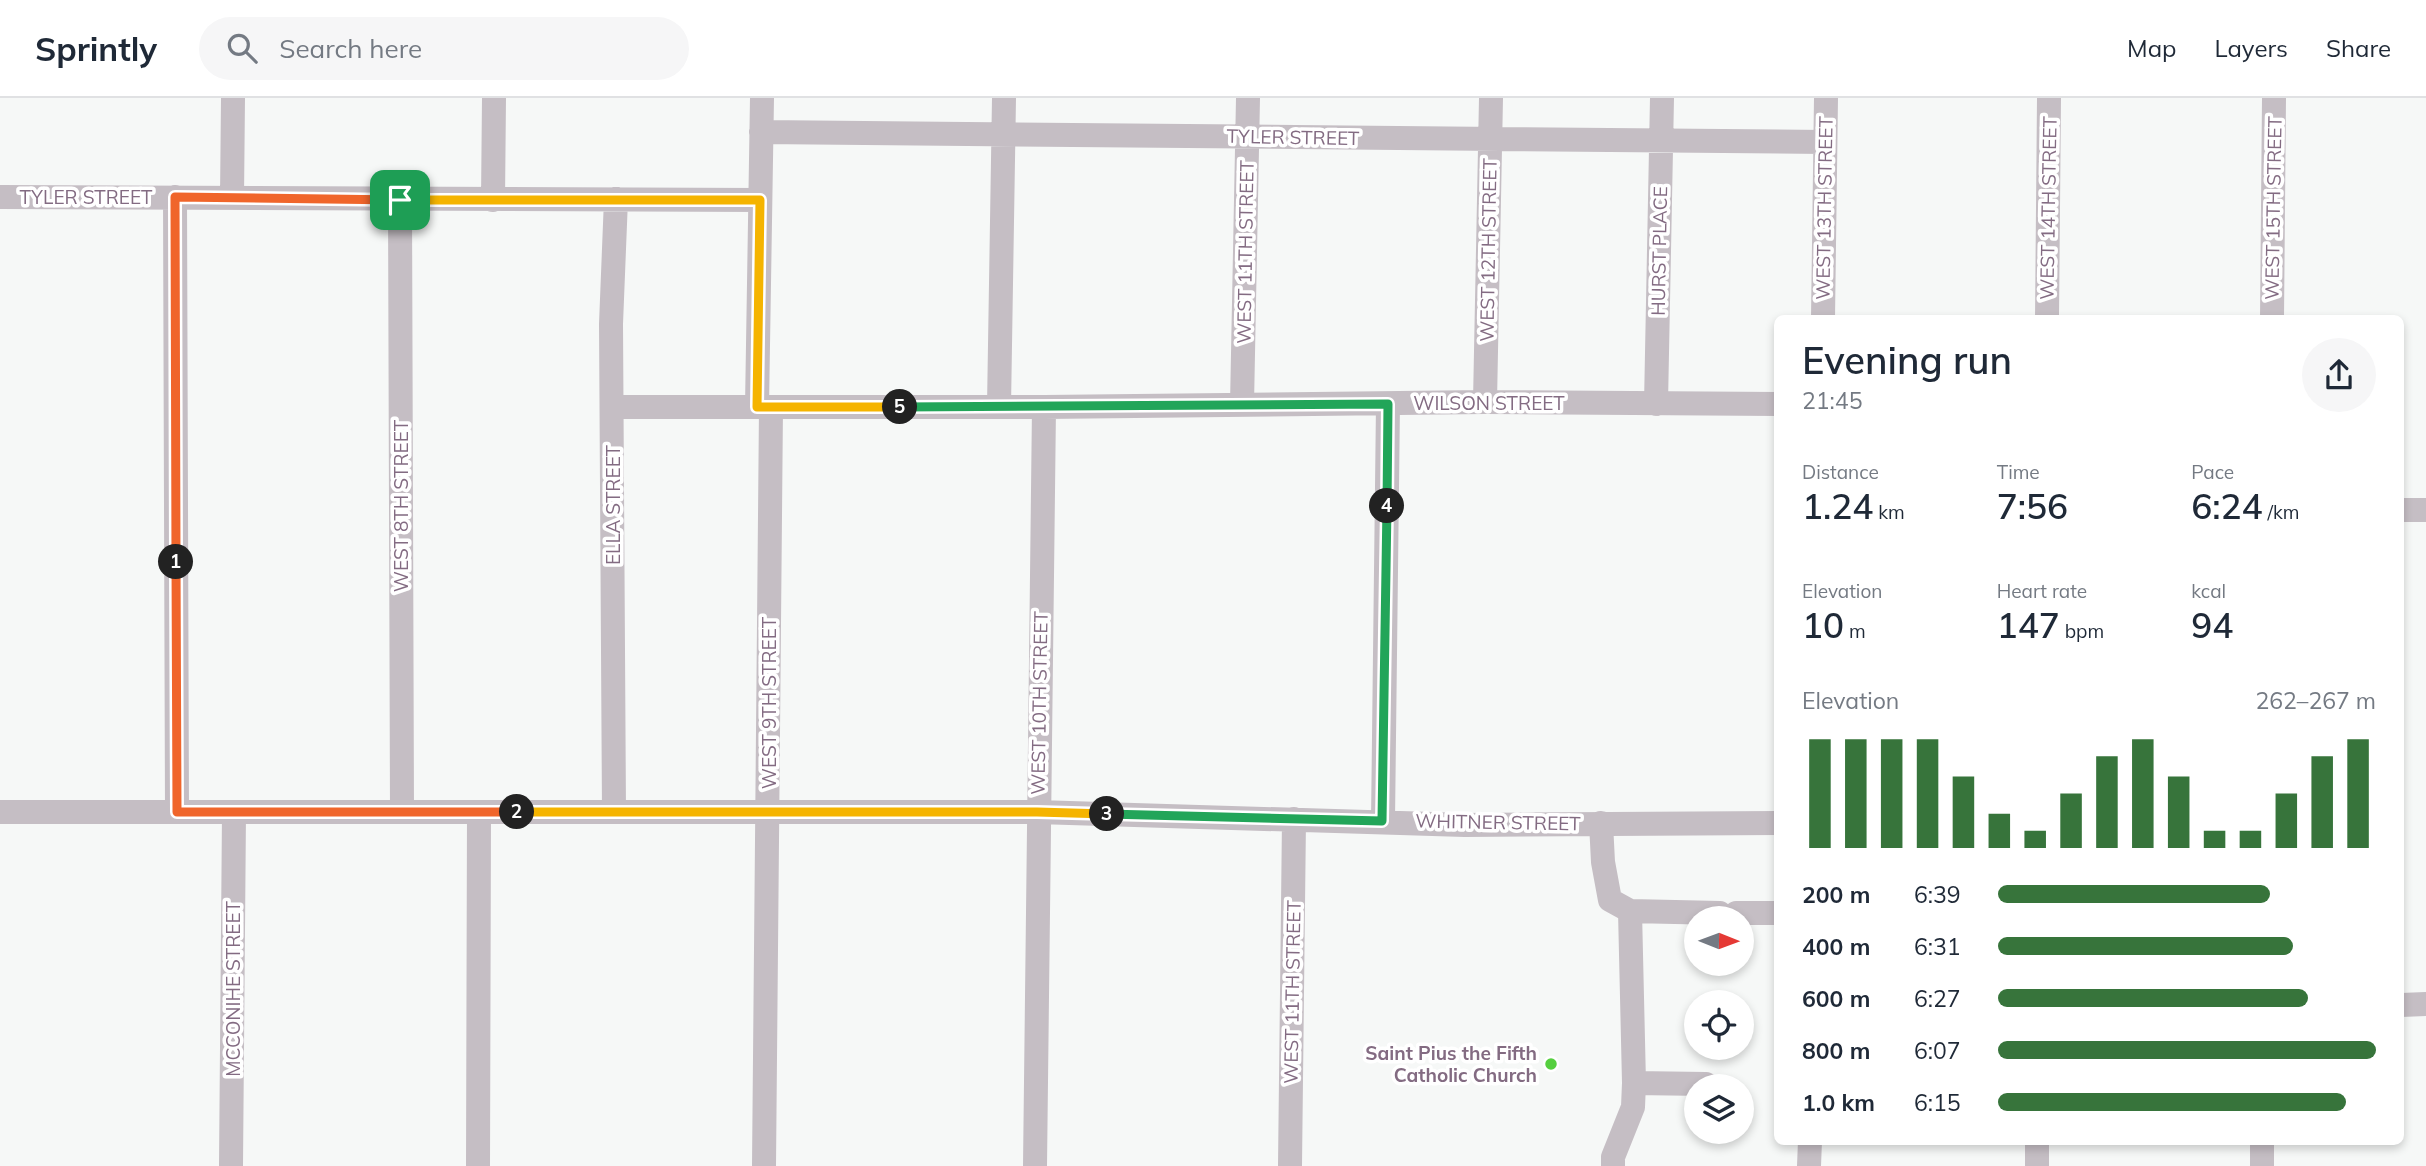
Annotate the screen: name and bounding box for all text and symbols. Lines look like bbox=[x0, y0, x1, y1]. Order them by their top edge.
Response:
search box bbox=[199, 17, 689, 80]
text: Sprintly bbox=[35, 28, 157, 69]
icon: search bbox=[223, 29, 261, 67]
text: Search here bbox=[279, 32, 422, 65]
text: Map bbox=[2127, 33, 2176, 63]
text: Layers bbox=[2214, 33, 2288, 63]
text: Share bbox=[2326, 33, 2391, 63]
street label: WEST 13TH STREET bbox=[1810, 115, 1838, 300]
street label: WEST 14TH STREET bbox=[2034, 115, 2062, 300]
street label: WEST 15TH STREET bbox=[2259, 115, 2287, 300]
street label: TYLER STREET bbox=[1226, 124, 1360, 150]
street label: WEST 12TH STREET bbox=[1474, 157, 1502, 342]
street label: WEST 11TH STREET bbox=[1231, 159, 1259, 344]
pin bbox=[370, 170, 430, 230]
icon: arrive bbox=[381, 181, 419, 219]
street label: TYLER STREET bbox=[20, 185, 153, 209]
street label: HURST PLACE bbox=[1646, 186, 1672, 316]
text: Evening run bbox=[1802, 336, 2012, 384]
button: share bbox=[2302, 338, 2376, 412]
text: 21:45 bbox=[1802, 386, 1862, 415]
pin: 5 bbox=[883, 390, 918, 424]
street label: WILSON STREET bbox=[1413, 391, 1565, 415]
text: 5 bbox=[894, 394, 905, 418]
street label: WEST 8TH STREET bbox=[389, 419, 413, 592]
street label: ELLA STREET bbox=[601, 444, 625, 565]
text: Distance bbox=[1802, 460, 1879, 484]
text: Time bbox=[1997, 460, 2040, 484]
text: Pace bbox=[2191, 460, 2234, 484]
text: 1.24 bbox=[1802, 484, 1873, 528]
text: 7:56 bbox=[1997, 484, 2068, 528]
text: 6:24 bbox=[2191, 484, 2263, 528]
pin: 4 bbox=[1370, 488, 1404, 524]
text: 4 bbox=[1381, 493, 1392, 517]
text: km bbox=[1873, 500, 1905, 524]
text: /km bbox=[2263, 500, 2299, 524]
pin: 1 bbox=[158, 545, 194, 580]
text: 1 bbox=[170, 549, 181, 573]
text: Elevation bbox=[1802, 579, 1882, 603]
text: Heart rate bbox=[1997, 579, 2087, 603]
text: kcal bbox=[2191, 579, 2226, 603]
text: 10 bbox=[1802, 603, 1844, 647]
text: 147 bbox=[1997, 603, 2060, 647]
text: 94 bbox=[2191, 603, 2233, 647]
street label: WEST 10TH STREET bbox=[1025, 610, 1053, 795]
street label: WEST 9TH STREET bbox=[757, 616, 781, 789]
text: m bbox=[1844, 619, 1866, 643]
text: bpm bbox=[2060, 619, 2104, 643]
text: Elevation bbox=[1802, 686, 1899, 715]
text: 262–267 m bbox=[2255, 686, 2376, 715]
pin: 2 bbox=[500, 794, 534, 830]
pin: 3 bbox=[1090, 796, 1124, 832]
text: 2 bbox=[511, 799, 522, 823]
text: 3 bbox=[1101, 801, 1112, 825]
street label: WHITNER STREET bbox=[1415, 809, 1581, 835]
text: 200 m bbox=[1802, 880, 1870, 909]
text: 6:39 bbox=[1914, 880, 1961, 909]
street label: WEST 11TH STREET bbox=[1278, 899, 1306, 1084]
street label: MCCONIHE STREET bbox=[221, 901, 245, 1077]
north arrow bbox=[1684, 906, 1754, 976]
map controls bbox=[1684, 906, 1754, 1144]
text: 400 m bbox=[1802, 932, 1870, 961]
text: 6:31 bbox=[1914, 932, 1961, 961]
text: 600 m bbox=[1802, 984, 1870, 1013]
text: 6:27 bbox=[1914, 984, 1961, 1013]
button: locate bbox=[1684, 990, 1754, 1060]
text: 800 m bbox=[1802, 1036, 1870, 1065]
text: 6:07 bbox=[1914, 1036, 1961, 1065]
place label: Saint Pius the Fifth Catholic Church bbox=[1365, 1041, 1537, 1087]
marker: Saint Pius the Fifth Catholic Church bbox=[1543, 1056, 1559, 1072]
button: layers bbox=[1684, 1074, 1754, 1144]
text: 1.0 km bbox=[1802, 1088, 1875, 1117]
text: 6:15 bbox=[1914, 1088, 1961, 1117]

